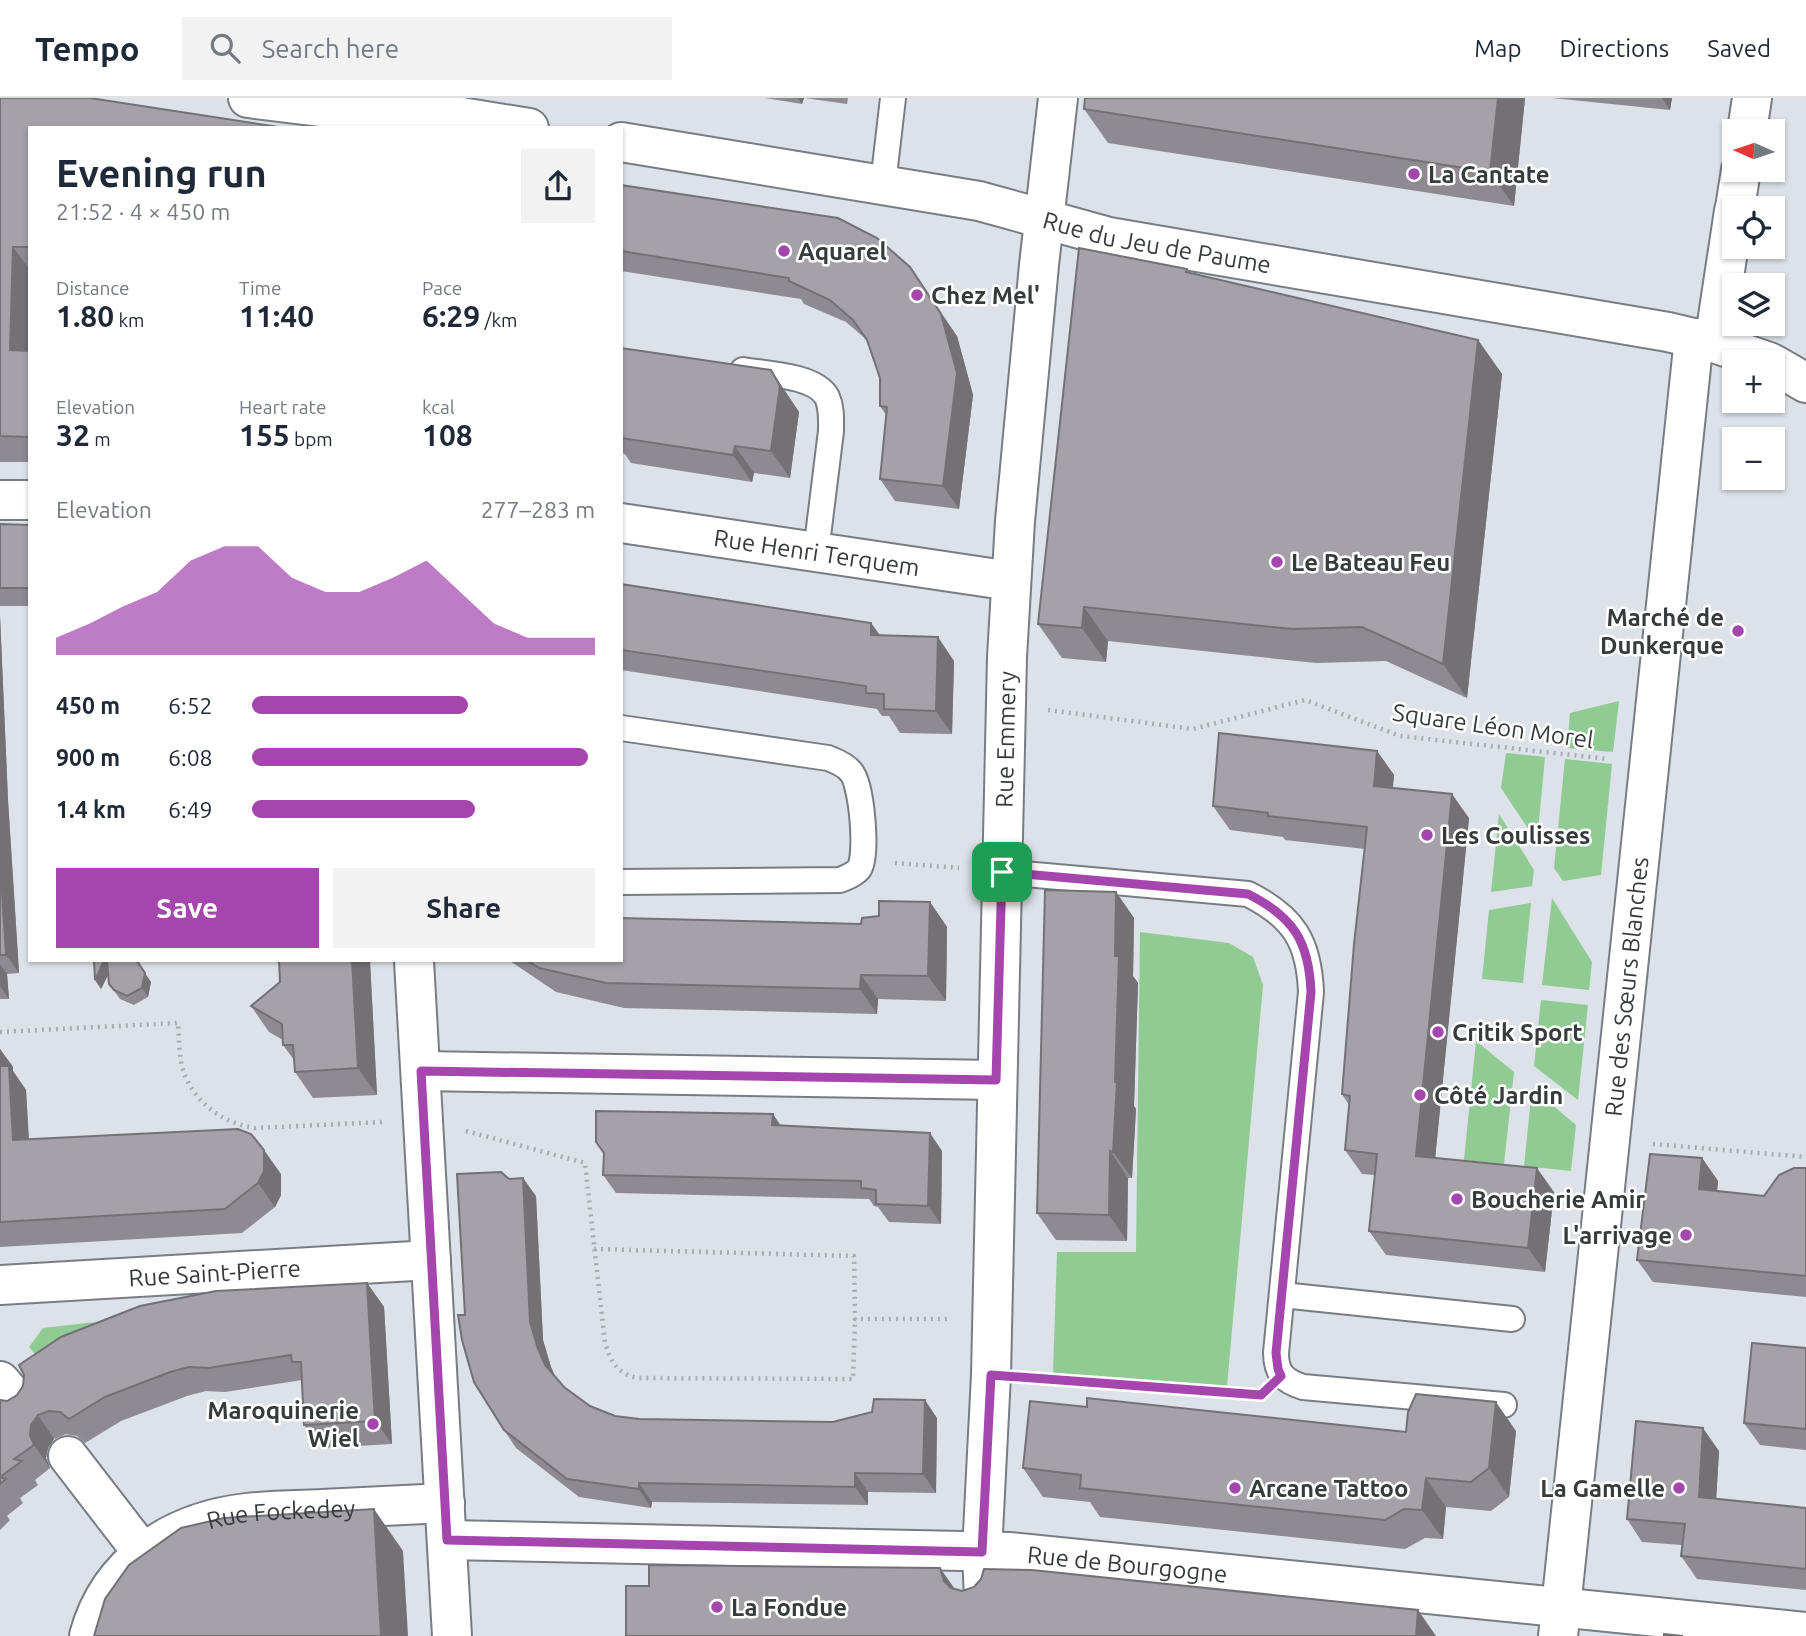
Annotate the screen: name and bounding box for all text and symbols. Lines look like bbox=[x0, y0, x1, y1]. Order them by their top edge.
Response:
search box bbox=[182, 17, 672, 80]
icon: search bbox=[206, 29, 244, 67]
text: Tempo bbox=[35, 30, 140, 67]
text: Search here bbox=[262, 34, 399, 63]
text: Map bbox=[1474, 35, 1521, 62]
text: Directions bbox=[1559, 35, 1669, 62]
text: Saved bbox=[1707, 35, 1771, 62]
north arrow bbox=[1722, 119, 1785, 182]
map controls bbox=[1722, 119, 1785, 490]
button: share bbox=[521, 149, 595, 223]
text: Evening run bbox=[56, 152, 267, 194]
place label: La Cantate bbox=[1428, 161, 1550, 188]
marker: La Cantate bbox=[1406, 166, 1422, 182]
button: locate bbox=[1722, 196, 1785, 259]
text: 21:52 · 4 × 450 m bbox=[56, 199, 230, 224]
street label: Rue du Jeu de Paume bbox=[1040, 206, 1273, 278]
place label: Aquarel bbox=[798, 238, 887, 265]
marker: Aquarel bbox=[776, 243, 792, 259]
button: layers bbox=[1722, 273, 1785, 336]
text: Distance bbox=[56, 277, 130, 299]
text: Time bbox=[239, 277, 281, 299]
text: Pace bbox=[422, 277, 462, 299]
place label: Chez Mel' bbox=[931, 282, 1040, 309]
marker: Chez Mel' bbox=[909, 287, 925, 303]
text: 1.80 bbox=[56, 299, 114, 333]
text: 11:40 bbox=[239, 299, 314, 333]
text: 6:29 bbox=[422, 299, 480, 333]
text: km bbox=[114, 309, 144, 331]
text: /km bbox=[480, 309, 518, 331]
button: + bbox=[1722, 350, 1785, 413]
text: Elevation bbox=[56, 396, 135, 418]
text: Heart rate bbox=[239, 396, 326, 418]
text: kcal bbox=[422, 396, 455, 418]
text: 32 bbox=[56, 418, 90, 452]
text: 155 bbox=[239, 418, 290, 452]
text: 108 bbox=[422, 418, 473, 452]
button: − bbox=[1722, 427, 1785, 490]
text: m bbox=[90, 428, 111, 450]
text: bpm bbox=[290, 428, 333, 450]
text: Elevation bbox=[56, 497, 152, 522]
text: 277–283 m bbox=[481, 497, 595, 522]
street label: Rue Henri Terquem bbox=[712, 523, 922, 581]
place label: Le Bateau Feu bbox=[1291, 549, 1450, 576]
marker: Le Bateau Feu bbox=[1269, 554, 1285, 570]
place label: Marché de Dunkerque bbox=[1600, 604, 1724, 659]
marker: Marché de Dunkerque bbox=[1730, 623, 1746, 639]
street label: Rue Emmery bbox=[990, 670, 1020, 808]
text: 450 m bbox=[56, 693, 120, 718]
text: 6:52 bbox=[168, 693, 213, 718]
street label: Square Léon Morel bbox=[1391, 699, 1595, 753]
text: 900 m bbox=[56, 745, 120, 770]
text: 6:08 bbox=[168, 745, 213, 770]
text: 1.4 km bbox=[56, 797, 126, 822]
text: 6:49 bbox=[168, 797, 213, 822]
place label: Les Coulisses bbox=[1441, 822, 1590, 849]
marker: Les Coulisses bbox=[1419, 827, 1435, 843]
pin bbox=[972, 842, 1032, 902]
icon: arrive bbox=[983, 853, 1021, 891]
street label: Rue des Sœurs Blanches bbox=[1599, 855, 1653, 1118]
button: Save bbox=[56, 868, 319, 948]
button: Share bbox=[333, 868, 595, 948]
place label: Critik Sport bbox=[1452, 1019, 1583, 1046]
marker: Critik Sport bbox=[1430, 1024, 1446, 1040]
place label: Côté Jardin bbox=[1434, 1082, 1563, 1109]
marker: Côté Jardin bbox=[1412, 1087, 1428, 1103]
place label: Boucherie Amir bbox=[1471, 1186, 1645, 1213]
marker: Boucherie Amir bbox=[1449, 1191, 1465, 1207]
place label: L'arrivage bbox=[1563, 1222, 1672, 1249]
marker: L'arrivage bbox=[1678, 1227, 1694, 1243]
street label: Rue Saint-Pierre bbox=[128, 1254, 302, 1291]
place label: Maroquinerie Wiel bbox=[207, 1397, 359, 1452]
marker: Maroquinerie Wiel bbox=[365, 1416, 381, 1432]
place label: Arcane Tattoo bbox=[1249, 1475, 1409, 1502]
place label: La Gamelle bbox=[1540, 1475, 1665, 1502]
marker: Arcane Tattoo bbox=[1227, 1480, 1243, 1496]
marker: La Gamelle bbox=[1671, 1480, 1687, 1496]
street label: Rue Fockedey bbox=[204, 1494, 356, 1534]
street label: Rue de Bourgogne bbox=[1026, 1540, 1229, 1587]
place label: La Fondue bbox=[731, 1594, 847, 1621]
marker: La Fondue bbox=[709, 1599, 725, 1615]

